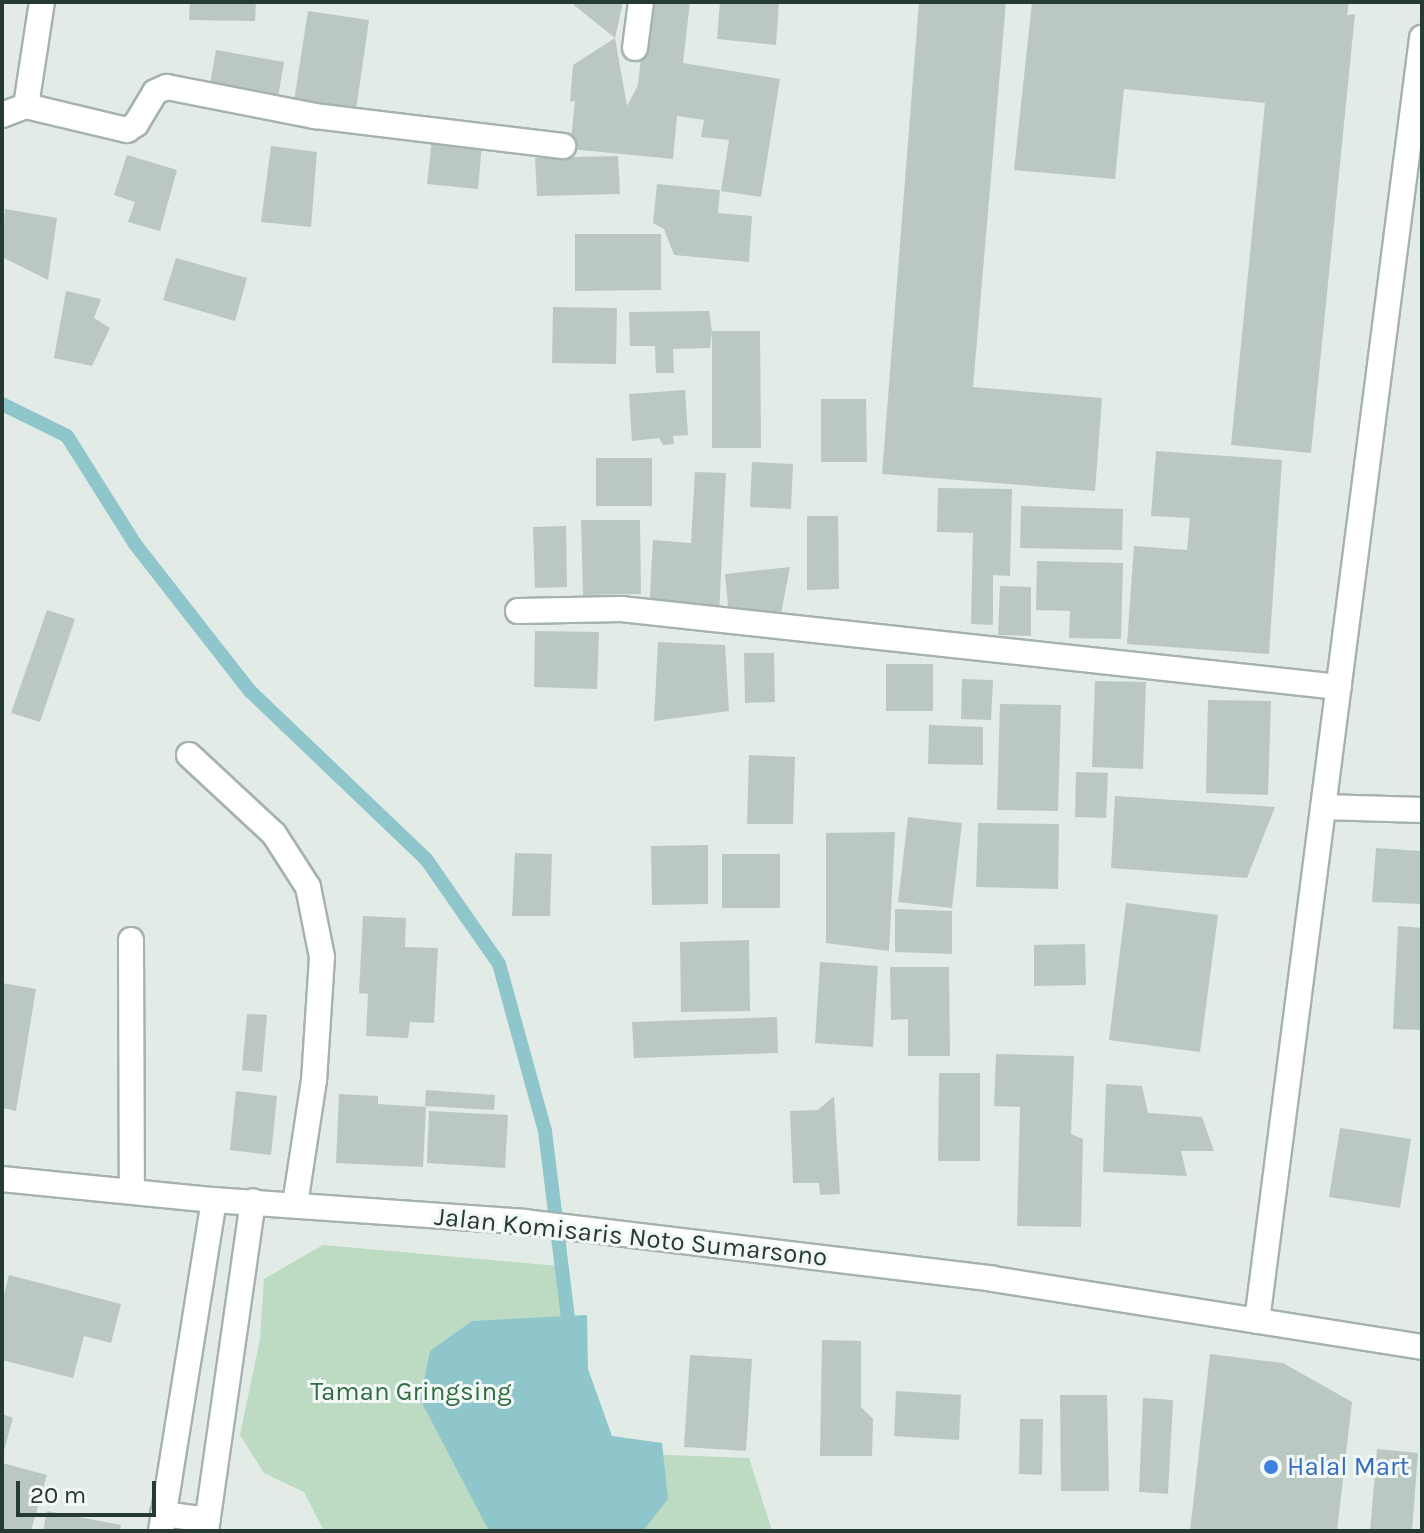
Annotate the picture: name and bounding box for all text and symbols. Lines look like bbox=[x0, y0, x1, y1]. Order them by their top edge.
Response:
street label: Jalan Komisaris Noto Sumarsono bbox=[433, 1201, 829, 1273]
park label: Taman Gringsing bbox=[310, 1376, 512, 1408]
place label: Halal Mart bbox=[1287, 1451, 1409, 1483]
marker: Halal Mart bbox=[1262, 1458, 1280, 1476]
scale bar bbox=[20, 1465, 160, 1515]
text: 20 m bbox=[30, 1481, 86, 1509]

